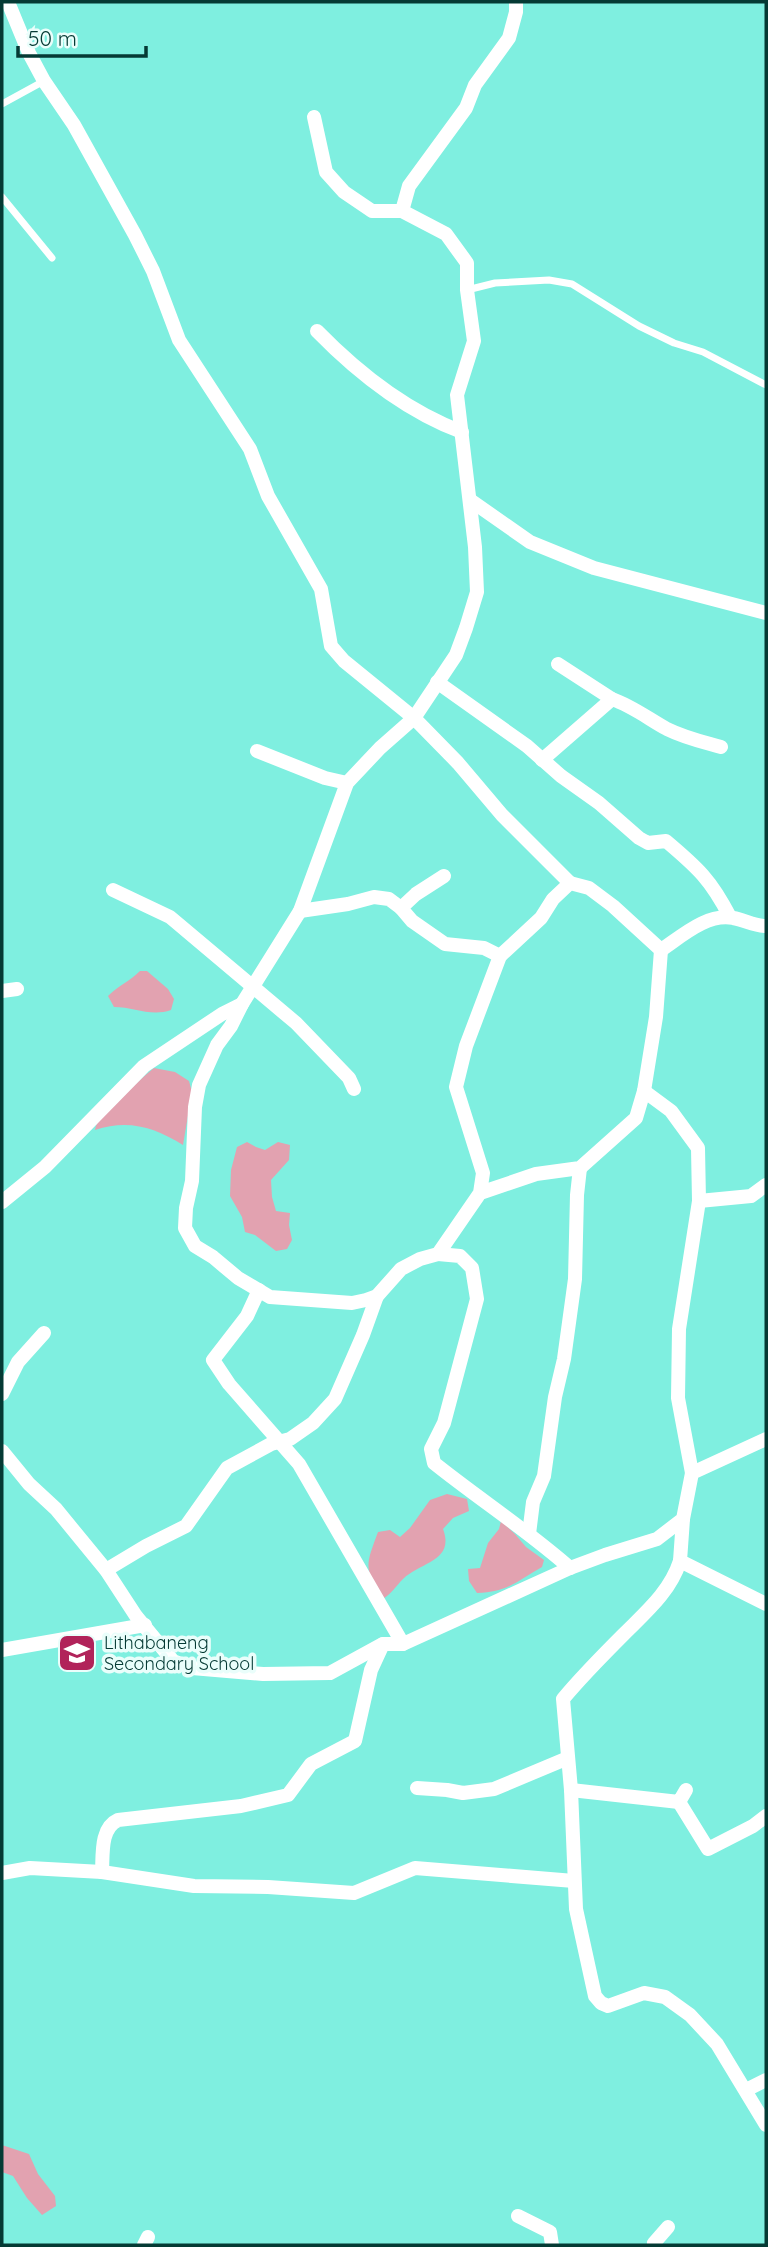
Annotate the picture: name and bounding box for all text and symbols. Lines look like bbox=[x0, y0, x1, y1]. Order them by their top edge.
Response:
scale bar bbox=[18, 14, 145, 58]
text: 50 m bbox=[28, 25, 77, 51]
place label: Lithabaneng Secondary School bbox=[104, 1631, 254, 1675]
school or university icon: Lithabaneng Secondary School bbox=[56, 1632, 98, 1674]

